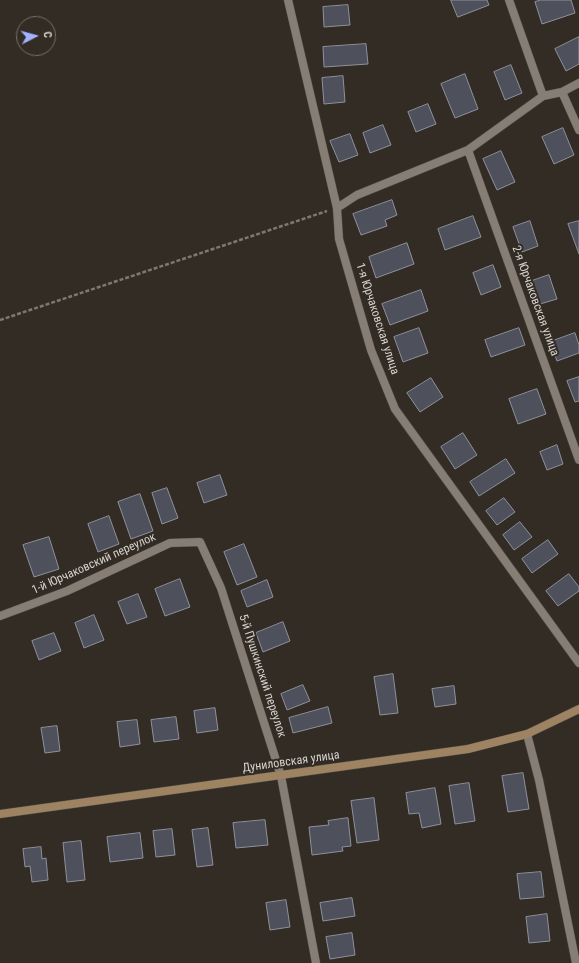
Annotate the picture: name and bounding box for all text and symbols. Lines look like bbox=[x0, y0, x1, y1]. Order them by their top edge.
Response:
north arrow bbox=[16, 16, 56, 56]
text: С bbox=[41, 31, 54, 39]
street label: 2-я Юрчаковская улица bbox=[508, 244, 562, 358]
street label: 1-я Юрчаковская улица bbox=[352, 261, 402, 377]
street label: 1-й Юрчаковский переулок bbox=[30, 530, 158, 598]
street label: 5-й Пушкинский переулок bbox=[235, 613, 289, 739]
street label: Дуниловская улица bbox=[241, 748, 341, 776]

